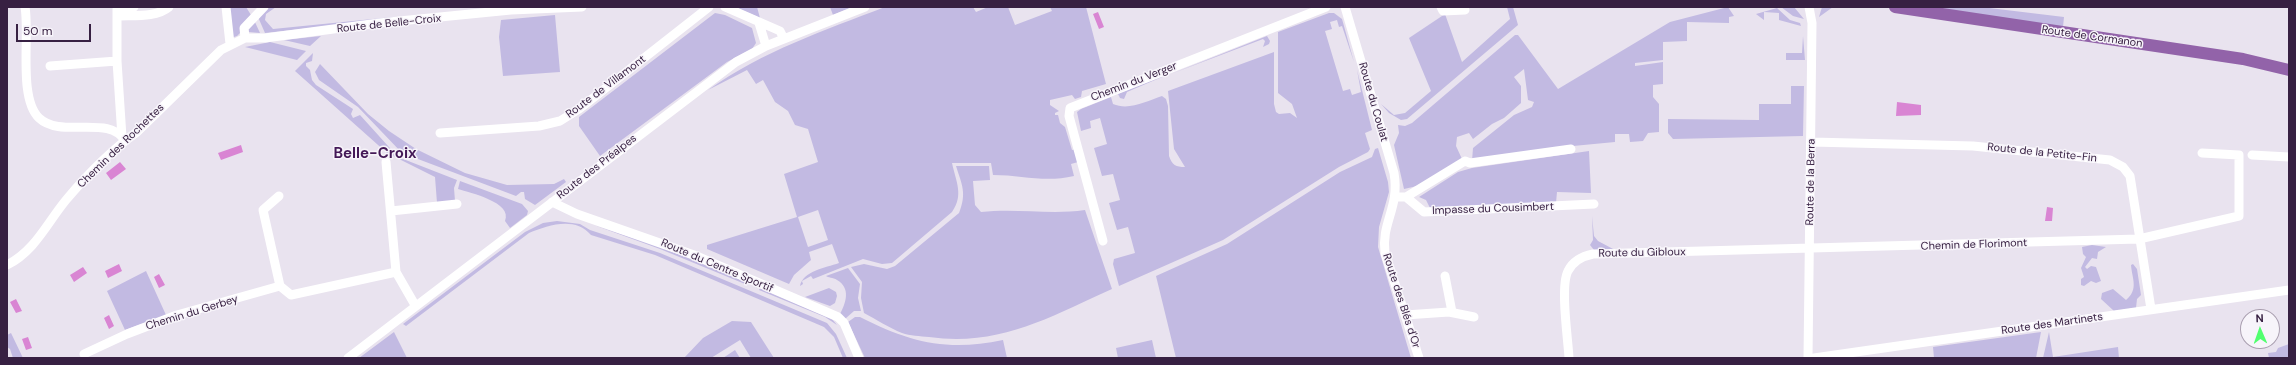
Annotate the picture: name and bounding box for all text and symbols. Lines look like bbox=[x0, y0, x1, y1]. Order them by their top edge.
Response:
street label: Route de Belle-Croix bbox=[336, 12, 442, 36]
scale bar bbox=[18, 16, 93, 42]
text: 50 m bbox=[23, 23, 52, 39]
street label: Route de Cormanon bbox=[2041, 23, 2143, 51]
street label: Route de Villamont bbox=[564, 53, 648, 121]
street label: Chemin du Verger bbox=[1089, 59, 1179, 105]
street label: Route du Coulat bbox=[1355, 61, 1391, 143]
street label: Chemin des Rochettes bbox=[75, 101, 167, 191]
street label: Route des Préalpes bbox=[555, 132, 639, 202]
street label: Route de la Berra bbox=[1804, 138, 1818, 226]
street label: Route de la Petite-Fin bbox=[1987, 141, 2097, 165]
district label: Belle-Croix bbox=[333, 145, 417, 163]
street label: Impasse du Cousimbert bbox=[1432, 200, 1554, 218]
street label: Route du Centre Sportif bbox=[659, 236, 775, 296]
street label: Chemin de Florimont bbox=[1920, 237, 2028, 253]
street label: Route du Gibloux bbox=[1598, 246, 1686, 260]
street label: Route des Blés d'Or bbox=[1379, 252, 1423, 350]
street label: Chemin du Gerbey bbox=[144, 293, 240, 333]
north arrow bbox=[2240, 309, 2280, 349]
street label: Route des Martinets bbox=[2000, 310, 2104, 338]
text: N bbox=[2255, 311, 2264, 325]

